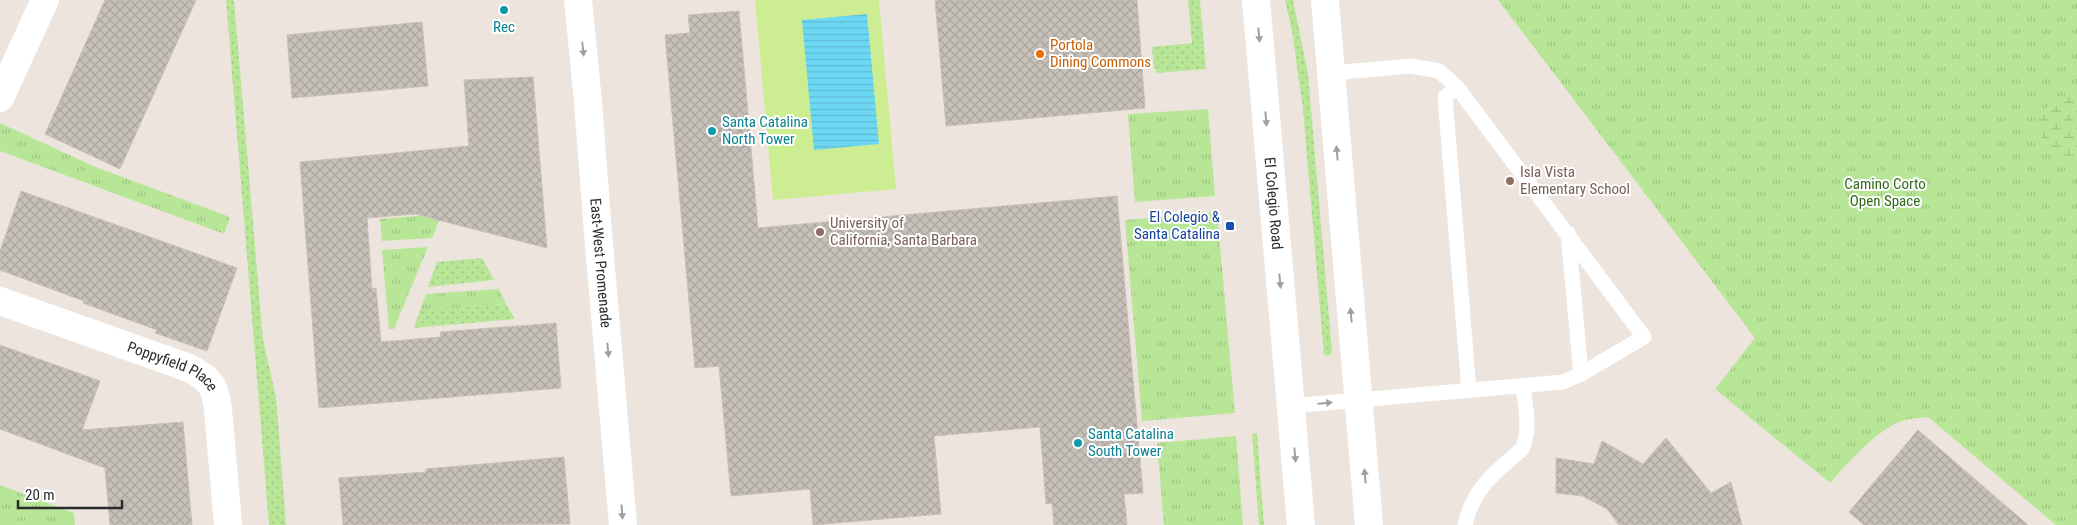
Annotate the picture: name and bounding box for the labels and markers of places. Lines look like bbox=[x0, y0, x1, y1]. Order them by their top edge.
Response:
marker: Rec bbox=[498, 4, 510, 16]
place label: Rec bbox=[493, 18, 515, 36]
place label: Portola Dining Commons bbox=[1050, 36, 1151, 71]
marker: Portola Dining Commons bbox=[1034, 48, 1046, 60]
place label: Santa Catalina North Tower bbox=[722, 113, 808, 148]
marker: Santa Catalina North Tower bbox=[706, 125, 718, 137]
place label: Isla Vista Elementary School bbox=[1520, 163, 1630, 198]
marker: Isla Vista Elementary School bbox=[1504, 175, 1516, 187]
place label: El Colegio & Santa Catalina bbox=[1134, 208, 1221, 243]
place label: University of California, Santa Barbara bbox=[830, 214, 977, 249]
marker: El Colegio & Santa Catalina bbox=[1224, 220, 1236, 232]
marker: University of California, Santa Barbara bbox=[814, 226, 826, 238]
place label: Santa Catalina South Tower bbox=[1088, 425, 1174, 460]
marker: Santa Catalina South Tower bbox=[1072, 437, 1084, 449]

